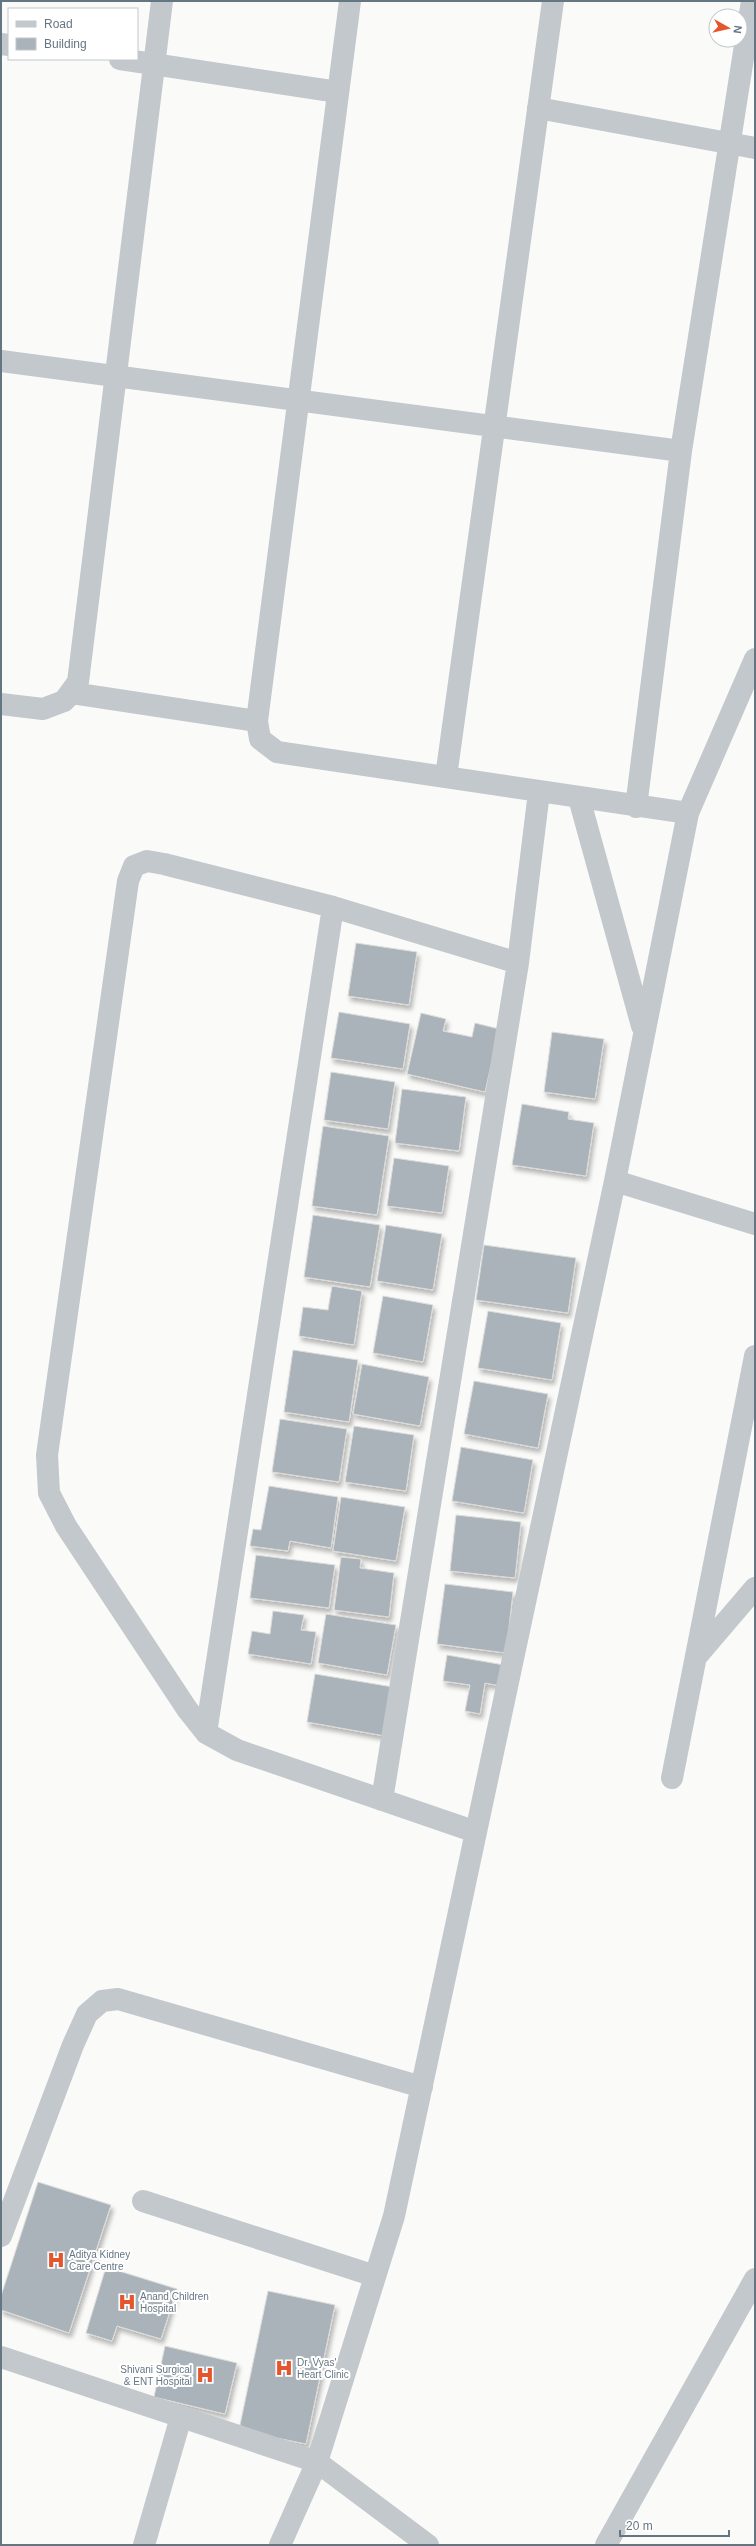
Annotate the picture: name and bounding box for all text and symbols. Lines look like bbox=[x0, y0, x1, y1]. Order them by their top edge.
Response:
legend bbox=[8, 8, 138, 60]
north arrow bbox=[708, 8, 748, 48]
text: Road bbox=[44, 17, 73, 31]
text: N bbox=[731, 25, 744, 34]
text: Building bbox=[44, 37, 87, 51]
place label: Aditya Kidney Care Centre bbox=[69, 2249, 130, 2272]
hospital icon: Aditya Kidney Care Centre bbox=[46, 2250, 66, 2270]
place label: Anand Children Hospital bbox=[140, 2291, 209, 2314]
hospital icon: Anand Children Hospital bbox=[117, 2292, 137, 2312]
place label: Dr. Vyas' Heart Clinic bbox=[297, 2357, 349, 2380]
hospital icon: Dr. Vyas' Heart Clinic bbox=[274, 2358, 294, 2378]
place label: Shivani Surgical & ENT Hospital bbox=[120, 2364, 192, 2387]
hospital icon: Shivani Surgical & ENT Hospital bbox=[195, 2365, 215, 2385]
scale bar bbox=[620, 2512, 729, 2538]
text: 20 m bbox=[626, 2519, 653, 2533]

